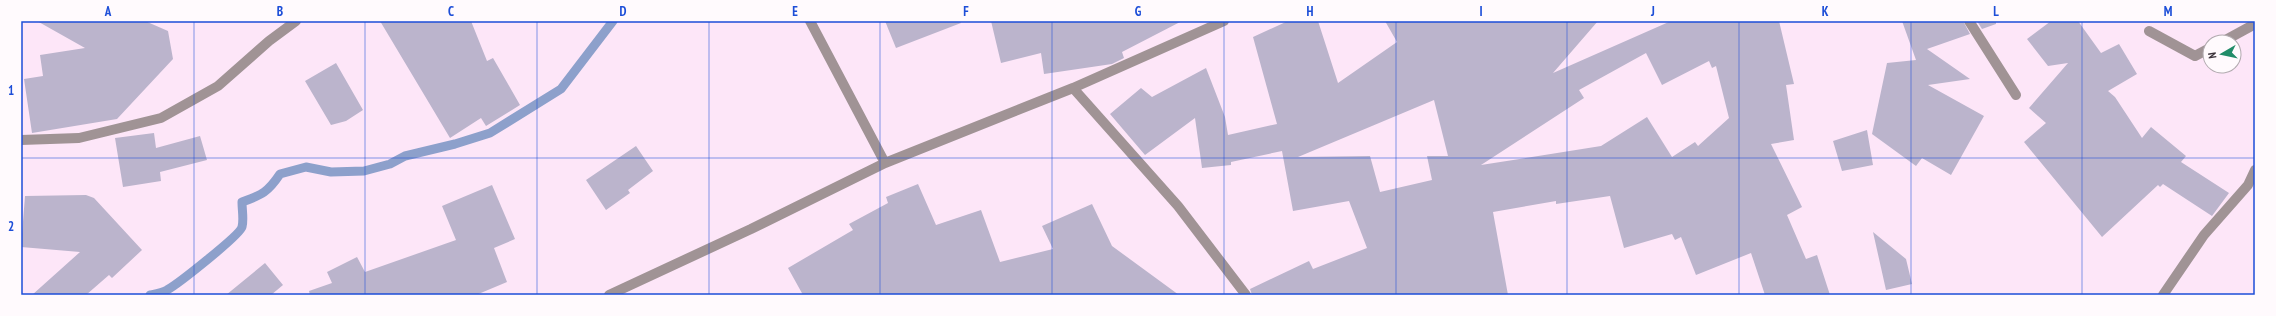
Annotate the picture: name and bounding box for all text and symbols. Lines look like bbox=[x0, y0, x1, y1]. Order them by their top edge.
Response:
text: A bbox=[104, 3, 112, 20]
text: B bbox=[277, 3, 283, 20]
text: C bbox=[448, 3, 454, 20]
text: D bbox=[620, 3, 627, 20]
text: E bbox=[792, 3, 798, 20]
text: F bbox=[963, 3, 969, 20]
text: G bbox=[1135, 3, 1142, 20]
text: H bbox=[1307, 3, 1314, 20]
text: I bbox=[1479, 3, 1483, 20]
text: J bbox=[1650, 3, 1655, 20]
text: K bbox=[1822, 3, 1829, 20]
text: L bbox=[1993, 3, 1999, 20]
text: M bbox=[2164, 3, 2173, 20]
north arrow bbox=[2202, 34, 2242, 74]
text: N bbox=[2205, 51, 2220, 60]
text: 1 bbox=[8, 82, 14, 99]
text: 2 bbox=[8, 218, 14, 235]

